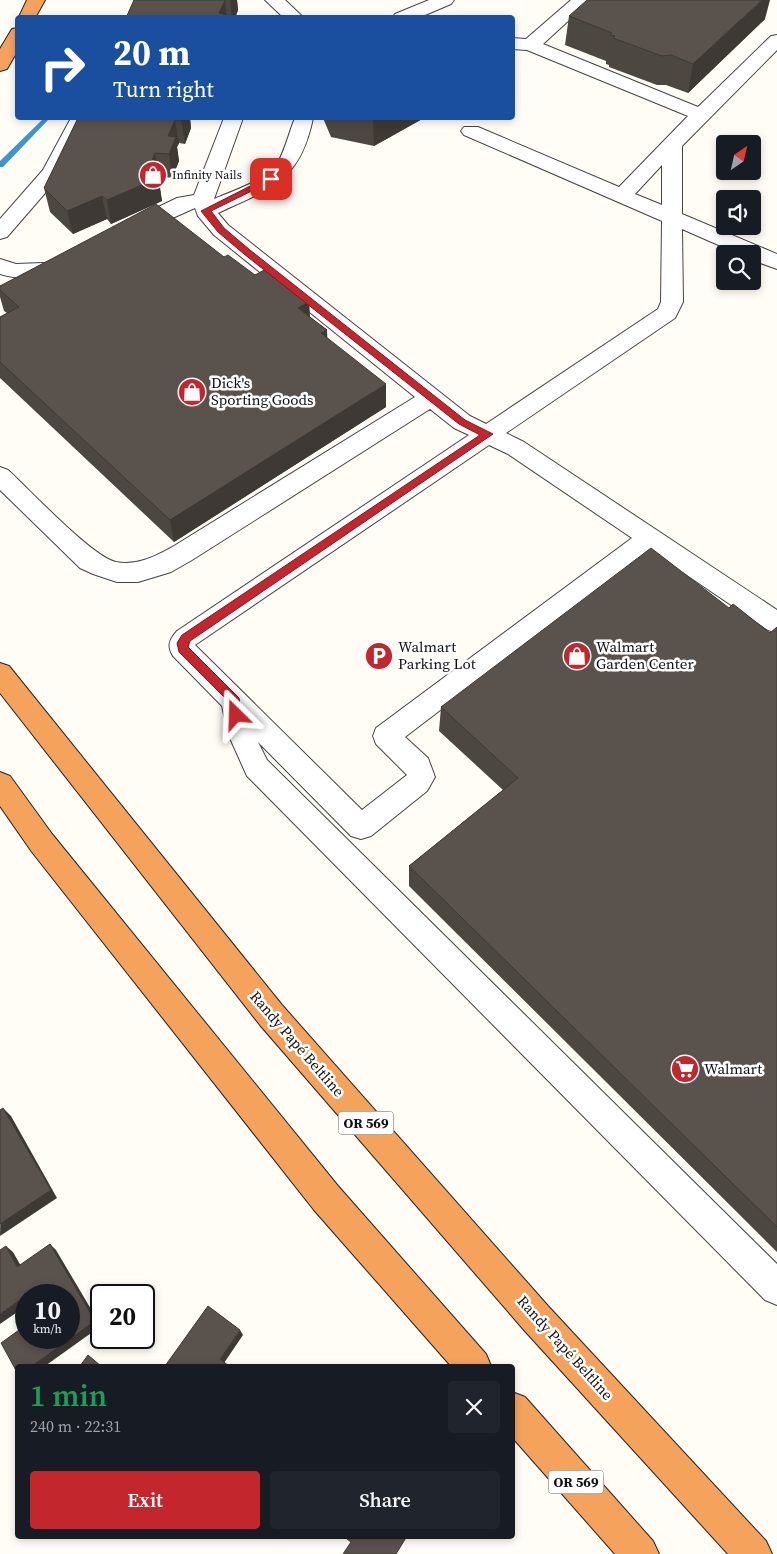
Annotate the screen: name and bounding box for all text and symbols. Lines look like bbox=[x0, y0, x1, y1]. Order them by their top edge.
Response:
text: 20 m bbox=[113, 29, 190, 77]
icon: right bbox=[30, 35, 95, 100]
text: Turn right bbox=[113, 74, 214, 104]
north arrow bbox=[716, 135, 761, 180]
map controls bbox=[716, 135, 761, 290]
pin bbox=[250, 158, 292, 200]
shop icon: Infinity Nails bbox=[138, 160, 168, 190]
icon: arrive bbox=[257, 165, 285, 193]
place label: Infinity Nails bbox=[172, 167, 242, 183]
button: sound bbox=[716, 190, 761, 235]
button: search bbox=[716, 245, 761, 290]
place label: Dick's Sporting Goods bbox=[211, 372, 314, 410]
shop icon: Dick's Sporting Goods bbox=[177, 377, 207, 407]
place label: Walmart Parking Lot bbox=[398, 636, 476, 674]
place label: Walmart Garden Center bbox=[596, 636, 694, 674]
parking icon: Walmart Parking Lot bbox=[364, 641, 394, 671]
shop icon: Walmart Garden Center bbox=[562, 641, 592, 671]
position arrow bbox=[209, 688, 261, 740]
street label: Randy Papé Beltline bbox=[246, 986, 349, 1101]
supermarket icon: Walmart bbox=[670, 1054, 700, 1084]
place label: Walmart bbox=[704, 1058, 762, 1079]
road number: OR 569 bbox=[338, 1112, 394, 1134]
speed limit sign: 20 bbox=[90, 1284, 155, 1349]
street label: Randy Papé Beltline bbox=[513, 1291, 618, 1405]
text: 10 bbox=[34, 1293, 61, 1327]
text: km/h bbox=[33, 1321, 62, 1337]
text: 1 min bbox=[30, 1375, 107, 1416]
button: close bbox=[448, 1381, 500, 1433]
text: 240 m · 22:31 bbox=[30, 1415, 121, 1437]
road number: OR 569 bbox=[548, 1470, 604, 1494]
button: Exit bbox=[30, 1471, 260, 1529]
button: Share bbox=[270, 1471, 500, 1529]

